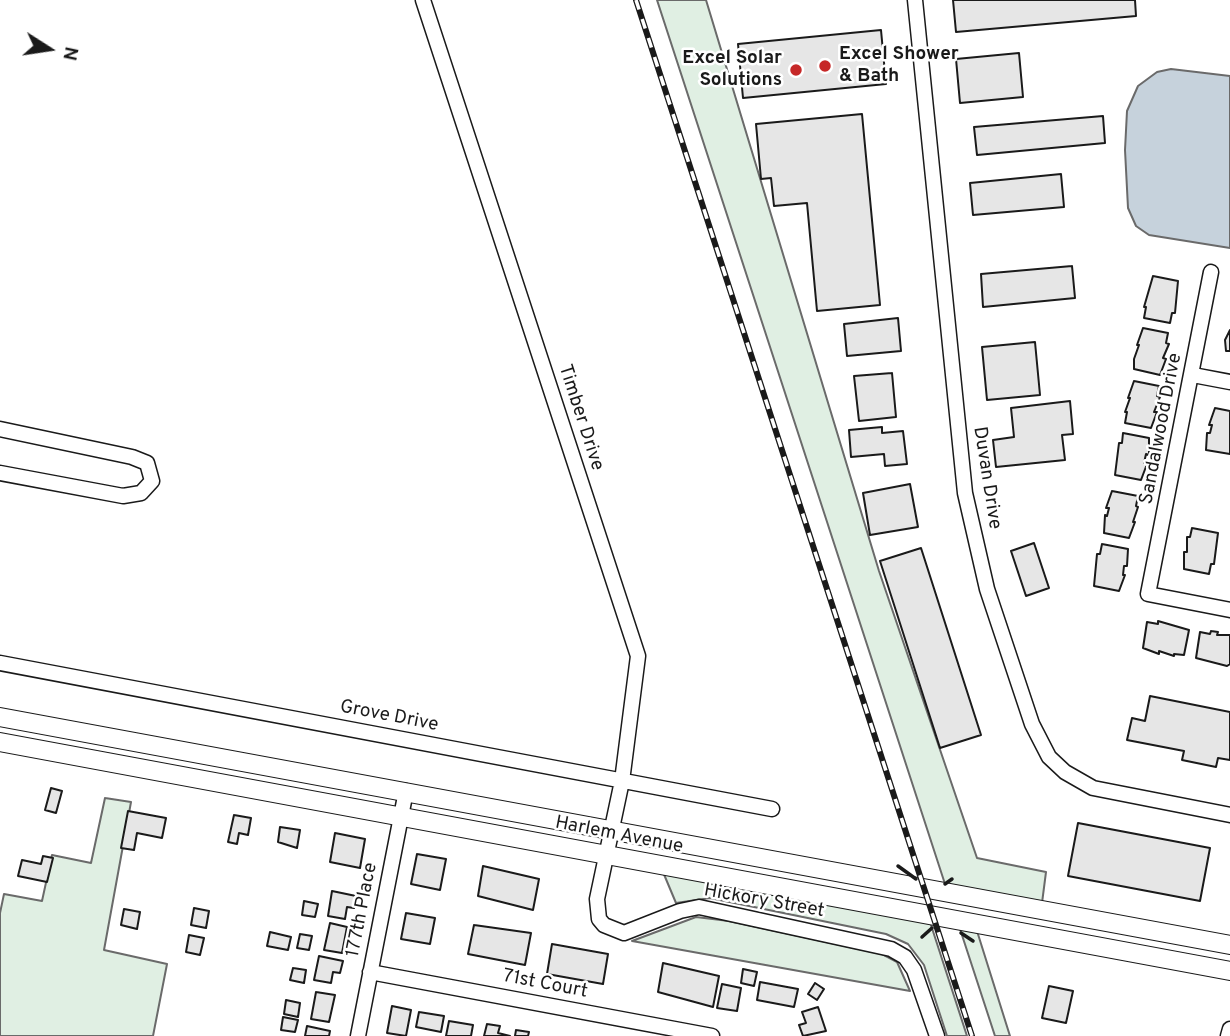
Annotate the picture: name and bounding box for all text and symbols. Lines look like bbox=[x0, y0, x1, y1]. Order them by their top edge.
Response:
north arrow bbox=[14, 14, 84, 84]
text: N bbox=[56, 44, 83, 63]
place label: Excel Shower & Bath bbox=[839, 44, 959, 88]
place label: Excel Solar Solutions bbox=[682, 48, 782, 92]
marker: Excel Shower & Bath bbox=[817, 58, 833, 74]
marker: Excel Solar Solutions bbox=[788, 62, 804, 78]
street label: Sandalwood Drive bbox=[1136, 351, 1188, 507]
street label: Timber Drive bbox=[552, 362, 608, 474]
street label: Duvan Drive bbox=[967, 425, 1005, 531]
street label: Grove Drive bbox=[338, 696, 440, 738]
street label: Harlem Avenue bbox=[553, 812, 685, 860]
street label: 177th Place bbox=[343, 861, 383, 959]
street label: Hickory Street bbox=[702, 880, 826, 924]
street label: 71st Court bbox=[501, 966, 589, 1004]

